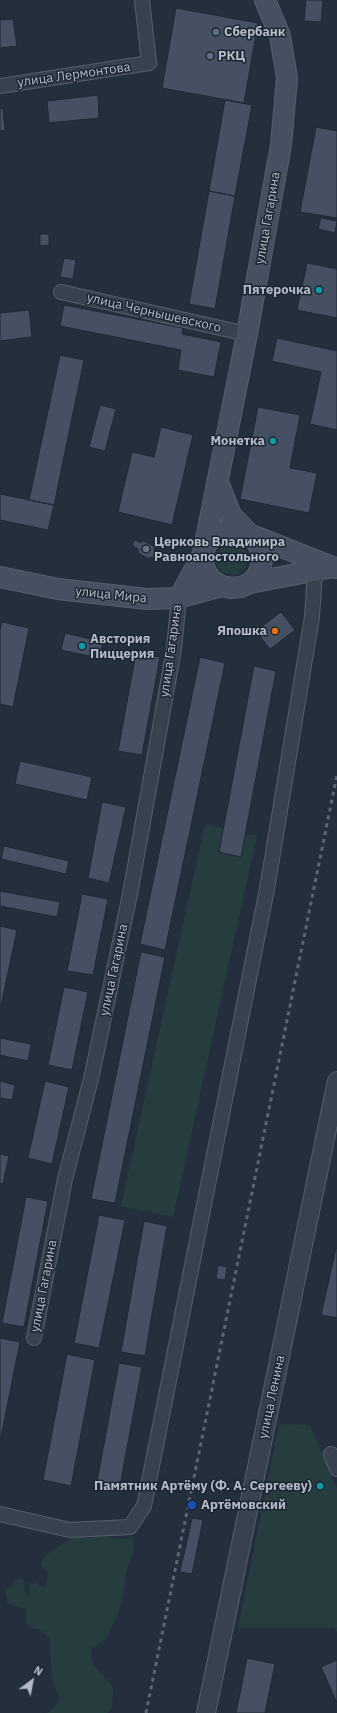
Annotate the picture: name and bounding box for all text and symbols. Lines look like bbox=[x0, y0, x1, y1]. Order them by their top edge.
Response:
place label: Сбербанк bbox=[224, 24, 285, 40]
marker: Сбербанк bbox=[211, 27, 221, 37]
place label: РКЦ bbox=[218, 48, 245, 64]
marker: РКЦ bbox=[205, 51, 215, 61]
street label: улица Лермонтова bbox=[16, 59, 132, 91]
street label: улица Гагарина bbox=[252, 171, 284, 265]
place label: Пятерочка bbox=[243, 282, 311, 298]
marker: Пятерочка bbox=[314, 285, 324, 295]
street label: улица Чернышевского bbox=[85, 290, 223, 336]
place label: Монетка bbox=[210, 433, 265, 449]
marker: Монетка bbox=[268, 436, 278, 446]
place label: Церковь Владимира Равноапостольного bbox=[154, 534, 285, 565]
marker: Церковь Владимира Равноапостольного bbox=[141, 544, 151, 554]
street label: улица Мира bbox=[75, 583, 147, 607]
street label: улица Гагарина bbox=[157, 604, 185, 698]
place label: Япошка bbox=[217, 623, 267, 639]
marker: Япошка bbox=[270, 626, 280, 636]
place label: Австория Пиццерия bbox=[90, 631, 154, 662]
marker: Австория Пиццерия bbox=[77, 641, 87, 651]
street label: улица Гагарина bbox=[97, 923, 131, 1017]
street label: улица Гагарина bbox=[27, 1239, 61, 1333]
street label: улица Ленина bbox=[256, 1354, 288, 1440]
place label: Памятник Артёму (Ф. А. Сергееву) bbox=[94, 1478, 312, 1494]
marker: Памятник Артёму (Ф. А. Сергееву) bbox=[315, 1481, 325, 1491]
place label: Артёмовский bbox=[201, 1497, 286, 1513]
marker: Артёмовский bbox=[186, 1499, 198, 1511]
north arrow bbox=[12, 1661, 52, 1701]
text: N bbox=[31, 1663, 45, 1679]

